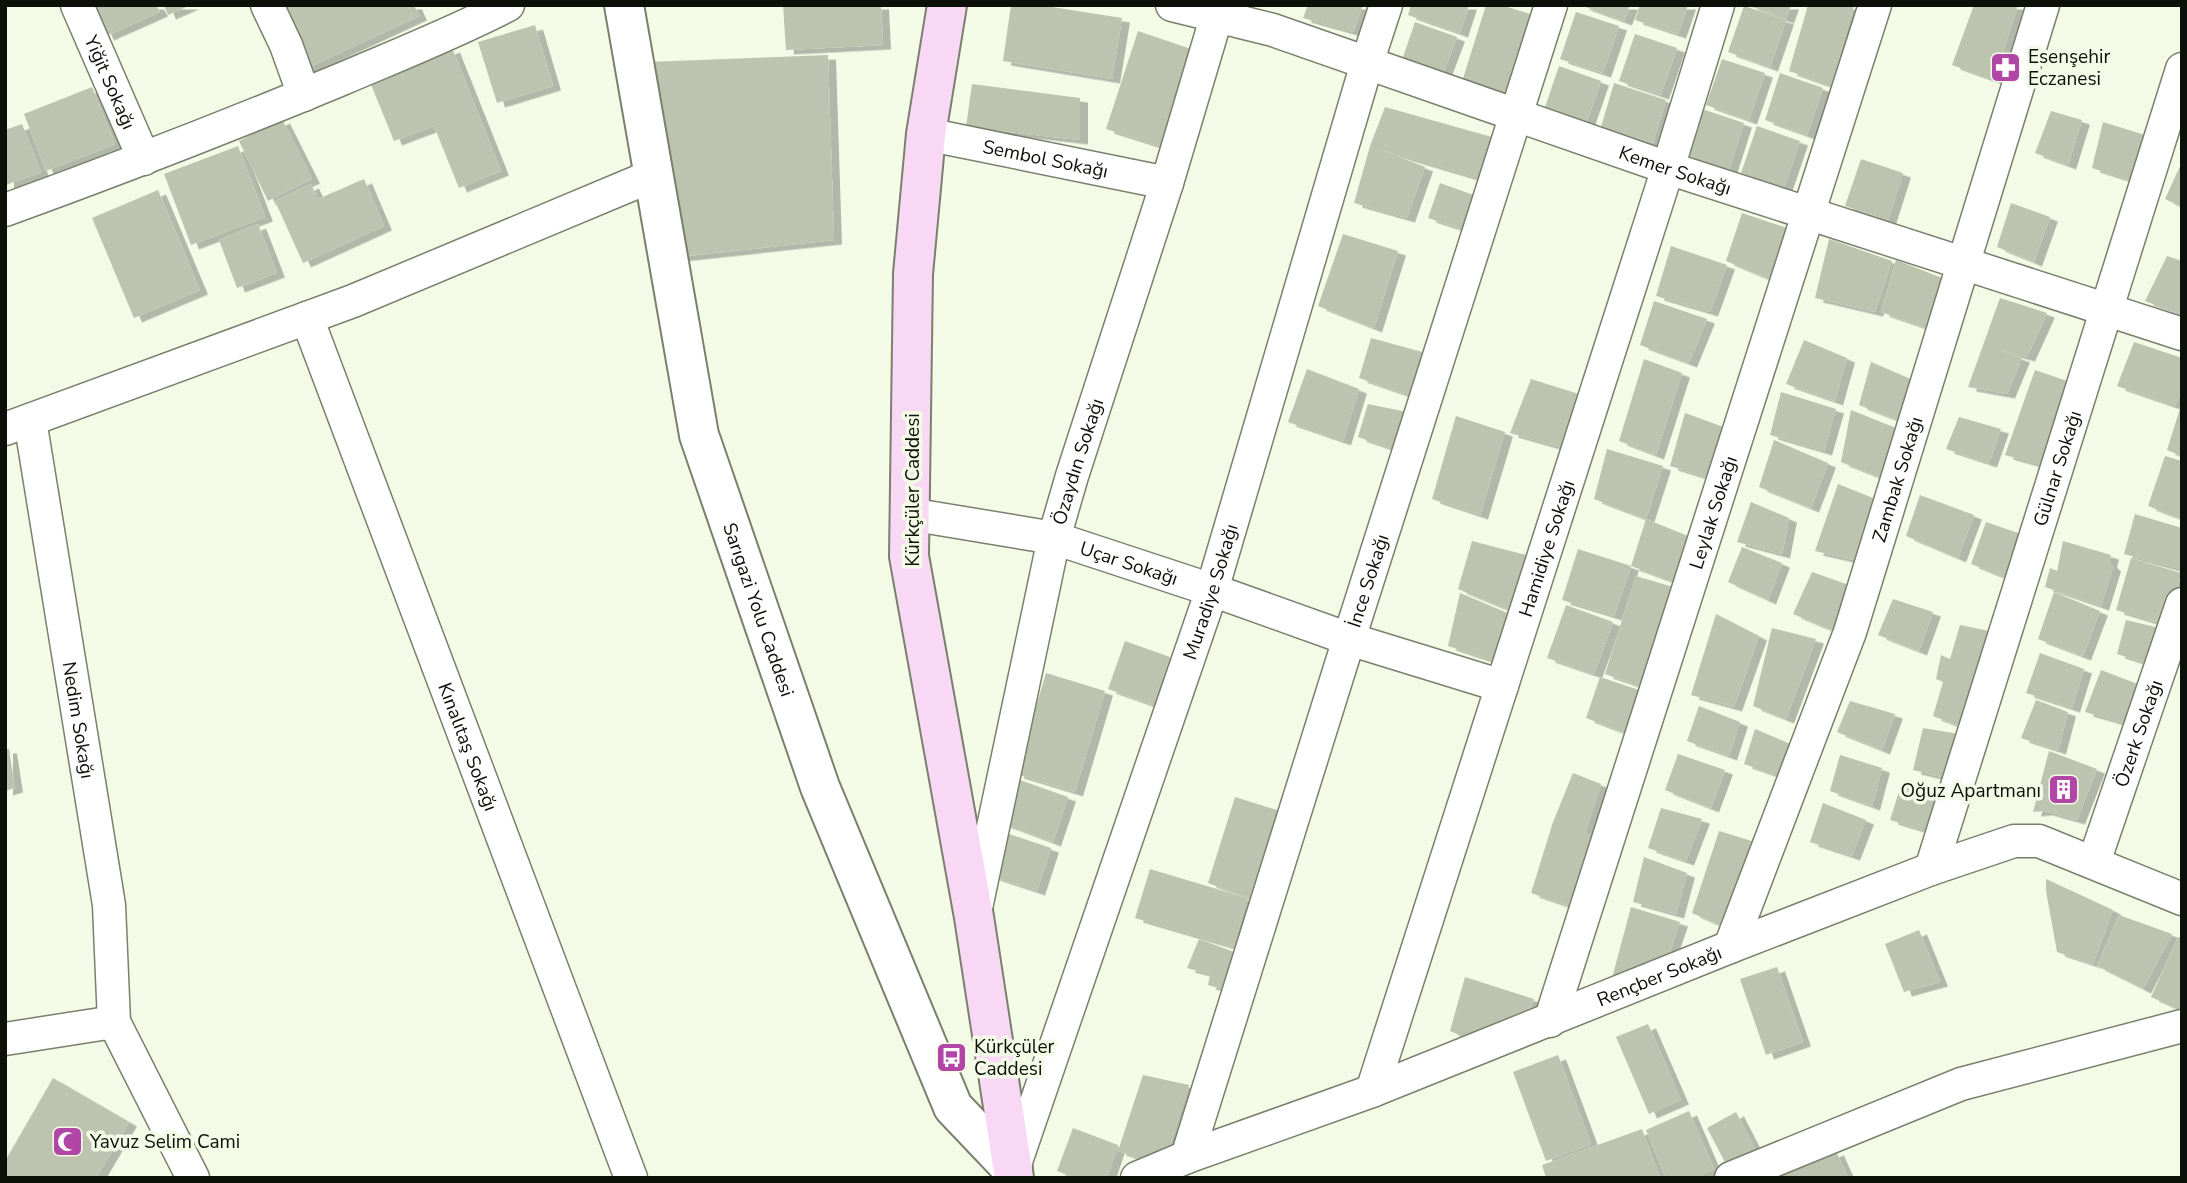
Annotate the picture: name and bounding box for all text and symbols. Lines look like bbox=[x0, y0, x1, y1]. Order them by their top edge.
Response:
street label: Yiğit Sokağı bbox=[77, 30, 141, 134]
place label: Esenşehir Eczanesi bbox=[2028, 44, 2110, 92]
pharmacy icon: Esenşehir Eczanesi bbox=[1988, 50, 2022, 84]
street label: Sembol Sokağı bbox=[980, 134, 1110, 185]
street label: Kemer Sokağı bbox=[1615, 140, 1735, 202]
street label: Özaydın Sokağı bbox=[1046, 395, 1110, 528]
street label: Gülnar Sokağı bbox=[2027, 407, 2088, 530]
street label: Kürkçüler Caddesi bbox=[900, 413, 926, 567]
street label: Zambak Sokağı bbox=[1866, 413, 1930, 546]
street label: Leylak Sokağı bbox=[1683, 453, 1744, 573]
street label: Hamidiye Sokağı bbox=[1513, 477, 1581, 620]
street label: Sarıgazi Yolu Caddesi bbox=[716, 519, 800, 700]
street label: Muradiye Sokağı bbox=[1177, 521, 1245, 663]
street label: İnce Sokağı bbox=[1342, 531, 1396, 631]
street label: Uçar Sokağı bbox=[1076, 535, 1181, 592]
street label: Nedim Sokağı bbox=[56, 660, 100, 781]
street label: Özerk Sokağı bbox=[2108, 676, 2169, 791]
street label: Kınalıtaş Sokağı bbox=[432, 679, 504, 815]
building icon: Oğuz Apartmanı bbox=[2047, 773, 2081, 807]
place label: Oğuz Apartmanı bbox=[1900, 778, 2041, 804]
street label: Rençber Sokağı bbox=[1593, 940, 1726, 1013]
place label: Kürkçüler Caddesi bbox=[974, 1034, 1054, 1082]
bus stop icon: Kürkçüler Caddesi bbox=[934, 1040, 968, 1074]
mosque icon: Yavuz Selim Cami bbox=[50, 1124, 84, 1158]
place label: Yavuz Selim Cami bbox=[89, 1129, 240, 1155]

